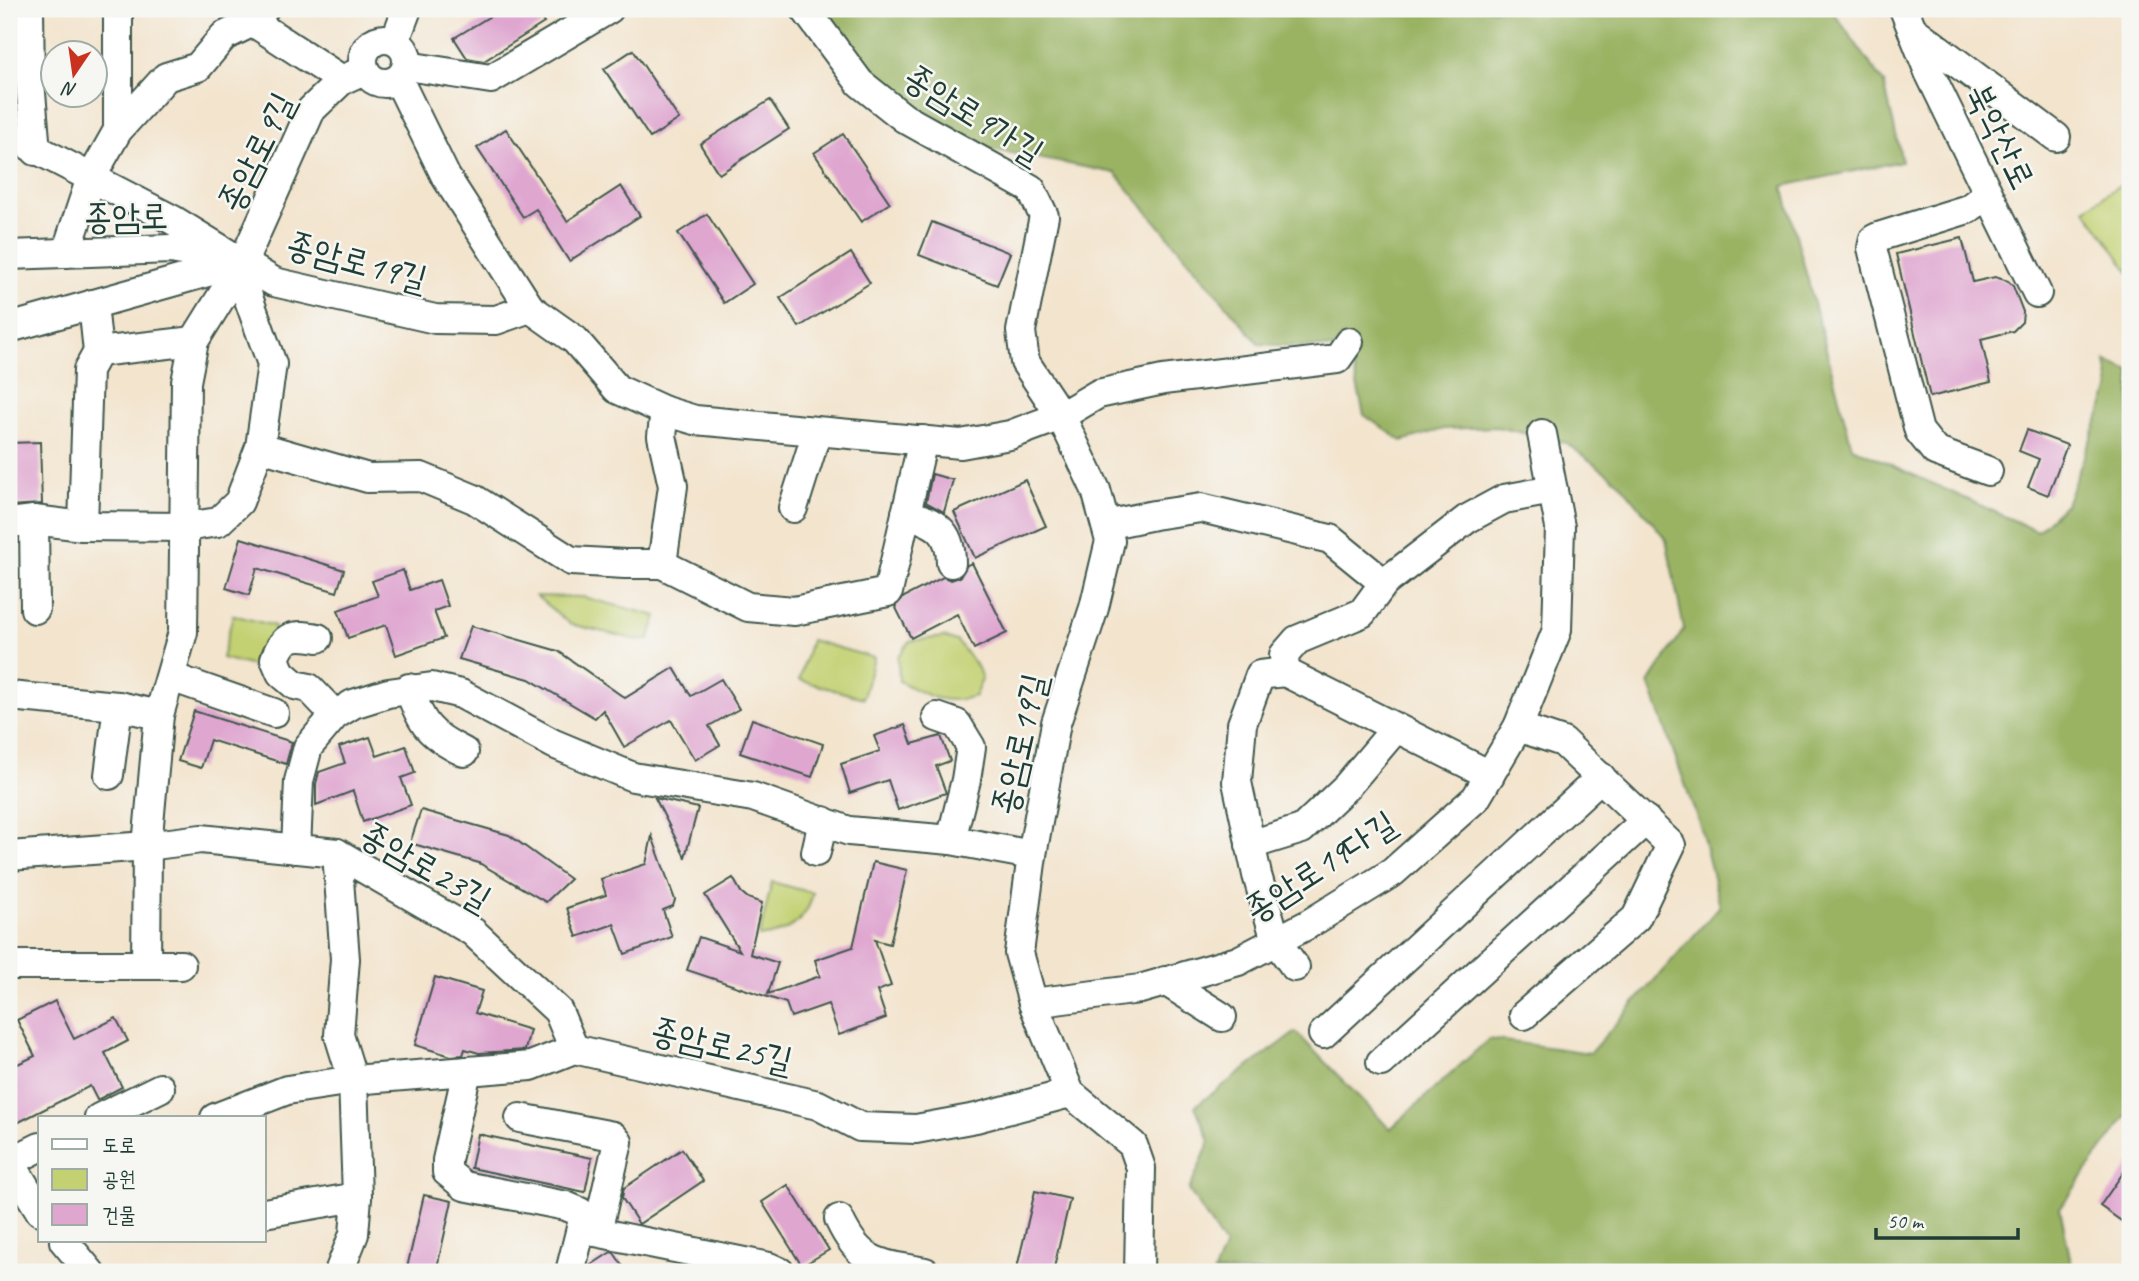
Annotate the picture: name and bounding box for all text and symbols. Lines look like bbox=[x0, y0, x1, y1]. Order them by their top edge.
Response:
north arrow bbox=[38, 38, 108, 108]
street label: 종암로9가길 bbox=[895, 54, 1052, 175]
text: N bbox=[59, 76, 79, 103]
street label: 북악산로 bbox=[1956, 76, 2045, 197]
street label: 종암로9길 bbox=[207, 85, 306, 220]
street label: 종암로 bbox=[83, 193, 169, 240]
street label: 종암로19길 bbox=[281, 221, 432, 302]
street label: 종암로19길 bbox=[981, 669, 1058, 819]
street label: 종암로19다길 bbox=[1236, 801, 1405, 932]
street label: 종암로23길 bbox=[352, 811, 499, 922]
street label: 종암로25길 bbox=[647, 1007, 797, 1084]
legend bbox=[38, 1116, 266, 1242]
text: 도로 bbox=[102, 1132, 136, 1158]
text: 공원 bbox=[102, 1166, 136, 1192]
scale bar bbox=[1876, 1197, 2018, 1241]
text: 건물 bbox=[102, 1202, 136, 1228]
text: 50 m bbox=[1887, 1208, 1925, 1234]

